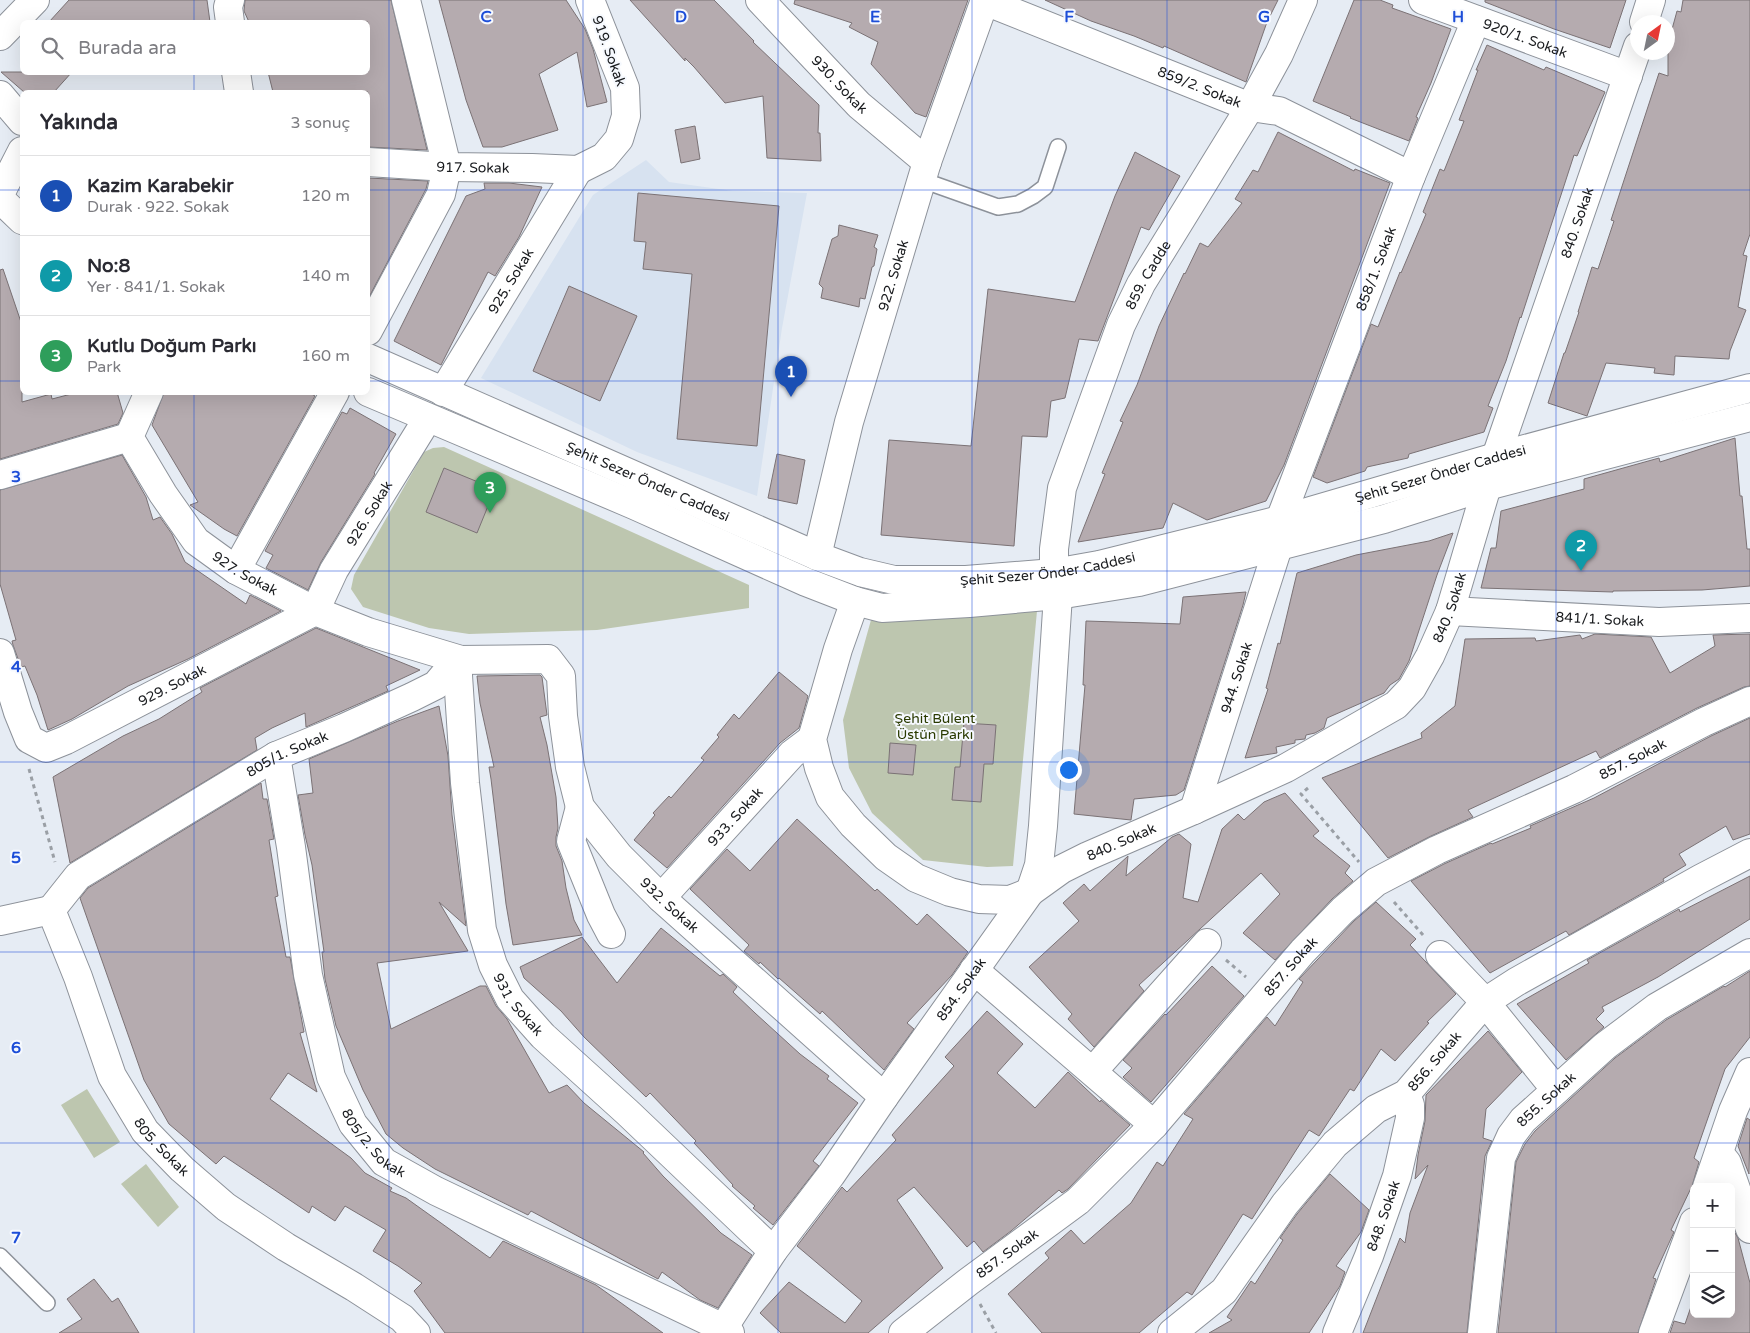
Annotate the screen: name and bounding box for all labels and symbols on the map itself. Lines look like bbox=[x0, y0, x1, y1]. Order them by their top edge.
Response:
text: C bbox=[480, 7, 492, 27]
text: D bbox=[675, 7, 687, 27]
text: E bbox=[870, 7, 880, 27]
text: F bbox=[1064, 7, 1074, 27]
text: G bbox=[1258, 7, 1270, 27]
text: H bbox=[1452, 7, 1464, 27]
street label: 919. Sokak bbox=[588, 13, 630, 89]
street label: 920/1. Sokak bbox=[1481, 14, 1570, 61]
north arrow bbox=[1630, 15, 1675, 60]
street label: 930. Sokak bbox=[808, 52, 871, 117]
street label: 859/2. Sokak bbox=[1155, 62, 1244, 111]
street label: 917. Sokak bbox=[436, 158, 510, 176]
street label: 840. Sokak bbox=[1557, 185, 1597, 260]
street label: 858/1. Sokak bbox=[1352, 224, 1400, 313]
street label: 922. Sokak bbox=[874, 237, 912, 313]
street label: 859. Cadde bbox=[1121, 237, 1174, 312]
street label: 925. Sokak bbox=[484, 245, 537, 317]
pin: 1 bbox=[775, 356, 807, 397]
street label: Şehit Sezer Önder Caddesi bbox=[564, 438, 732, 525]
street label: Şehit Sezer Önder Caddesi bbox=[1353, 441, 1528, 506]
text: 3 bbox=[11, 467, 21, 487]
pin: 3 bbox=[474, 472, 506, 513]
street label: 926. Sokak bbox=[342, 477, 396, 549]
pin: 2 bbox=[1565, 530, 1597, 571]
street label: 927. Sokak bbox=[209, 547, 281, 599]
street label: Şehit Sezer Önder Caddesi bbox=[960, 548, 1137, 589]
street label: 840. Sokak bbox=[1429, 570, 1470, 645]
street label: 841/1. Sokak bbox=[1555, 608, 1645, 630]
street label: 944. Sokak bbox=[1217, 639, 1256, 715]
text: 4 bbox=[11, 657, 21, 677]
street label: 929. Sokak bbox=[135, 660, 209, 710]
park label: Şehit Bülent Üstün Parkı bbox=[895, 710, 976, 743]
street label: 805/1. Sokak bbox=[243, 727, 331, 781]
street label: 857. Sokak bbox=[1596, 734, 1669, 783]
your location bbox=[1056, 757, 1082, 783]
street label: 933. Sokak bbox=[704, 783, 766, 850]
street label: 840. Sokak bbox=[1084, 819, 1159, 864]
text: 5 bbox=[11, 848, 21, 868]
street label: 932. Sokak bbox=[637, 874, 703, 937]
street label: 857. Sokak bbox=[1260, 933, 1321, 999]
street label: 854. Sokak bbox=[933, 954, 989, 1024]
street label: 931. Sokak bbox=[490, 970, 547, 1039]
street label: 856. Sokak bbox=[1404, 1027, 1465, 1095]
text: 6 bbox=[11, 1038, 21, 1058]
street label: 855. Sokak bbox=[1513, 1068, 1579, 1130]
street label: 805/2. Sokak bbox=[338, 1106, 409, 1181]
street label: 805. Sokak bbox=[130, 1115, 193, 1180]
street label: 848. Sokak bbox=[1363, 1178, 1403, 1253]
street label: 857. Sokak bbox=[972, 1225, 1042, 1282]
text: 7 bbox=[11, 1228, 21, 1248]

